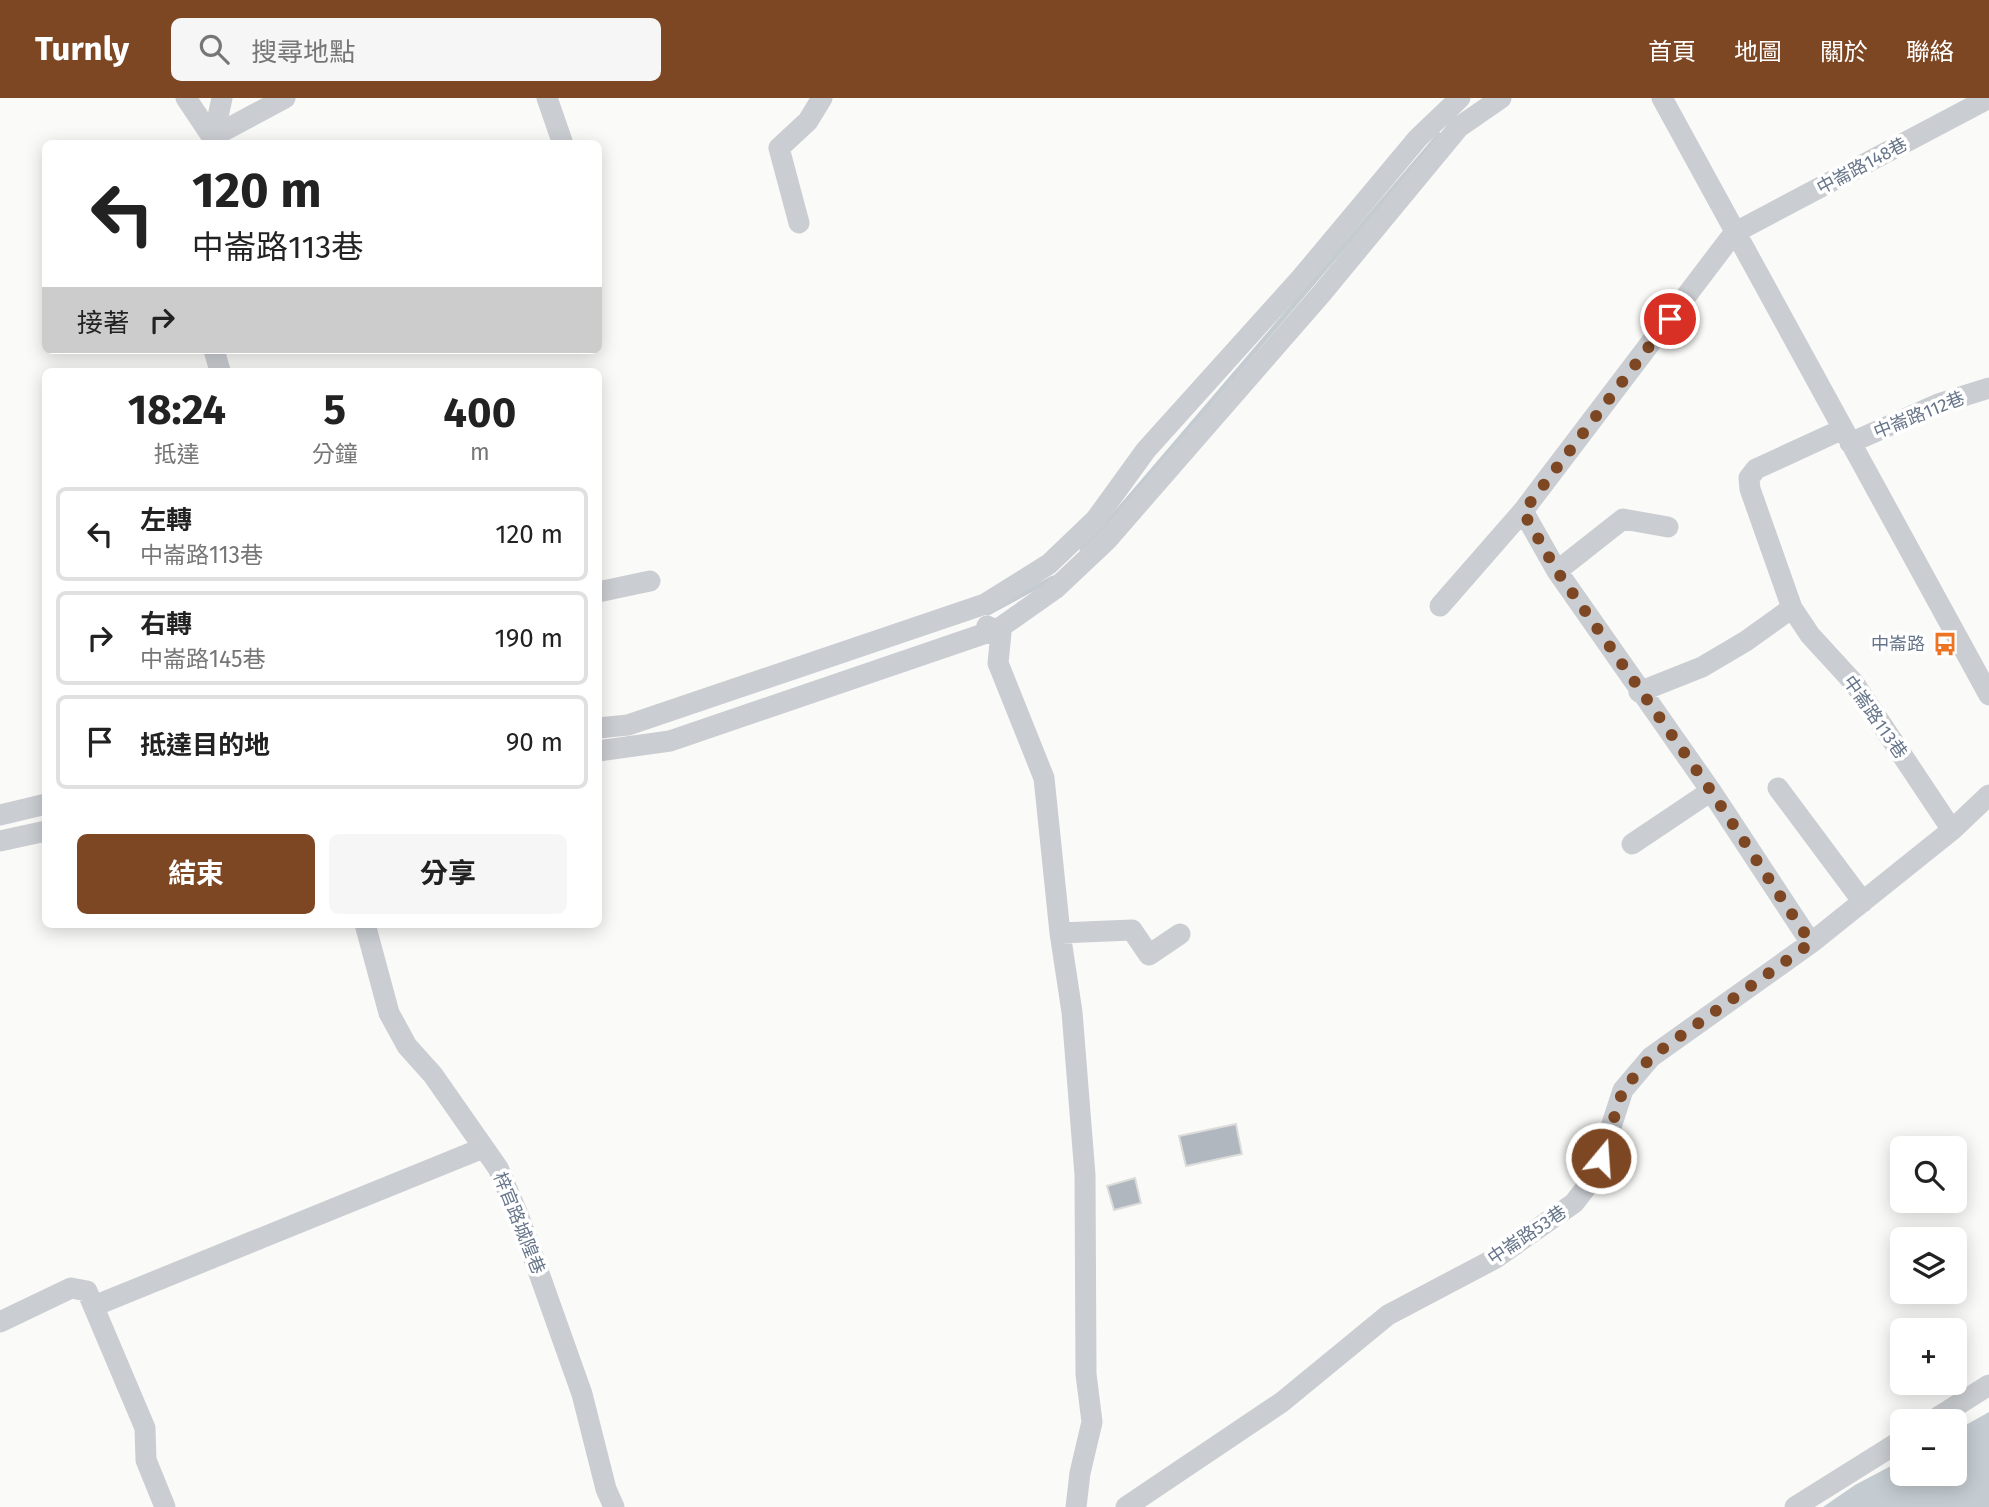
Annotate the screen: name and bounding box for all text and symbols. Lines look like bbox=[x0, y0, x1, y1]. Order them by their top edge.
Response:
search box bbox=[171, 18, 661, 81]
text: Turnly bbox=[35, 29, 129, 69]
icon: search bbox=[195, 30, 233, 68]
text: 搜尋地點 bbox=[251, 37, 355, 68]
text: 首頁 bbox=[1648, 38, 1696, 66]
text: 地圖 bbox=[1734, 38, 1782, 66]
text: 關於 bbox=[1820, 38, 1868, 66]
text: 聯絡 bbox=[1906, 38, 1954, 66]
street label: 中崙路148巷 bbox=[1813, 133, 1911, 199]
text: 120 m bbox=[192, 161, 322, 220]
icon: left bbox=[77, 168, 168, 259]
text: 中崙路113巷 bbox=[192, 228, 363, 266]
pin bbox=[1640, 289, 1700, 349]
icon: arrive bbox=[1651, 300, 1689, 338]
icon: right bbox=[143, 301, 181, 339]
text: 接著 bbox=[77, 308, 129, 339]
text: 18:24 bbox=[128, 385, 226, 435]
text: 5 bbox=[323, 385, 346, 435]
street label: 中崙路112巷 bbox=[1870, 387, 1968, 443]
text: 400 bbox=[443, 388, 516, 438]
text: m bbox=[470, 438, 490, 466]
text: 抵達 bbox=[154, 440, 200, 468]
text: 分鐘 bbox=[312, 440, 358, 468]
text: 左轉 bbox=[140, 505, 192, 536]
icon: left bbox=[81, 515, 119, 553]
text: 120 m bbox=[495, 519, 563, 550]
text: 中崙路113巷 bbox=[140, 541, 263, 569]
text: 右轉 bbox=[140, 609, 192, 640]
icon: right bbox=[81, 619, 119, 657]
text: 190 m bbox=[494, 623, 563, 654]
bus stop icon: 中崙路 bbox=[1931, 630, 1959, 658]
place label: 中崙路 bbox=[1871, 633, 1925, 655]
text: 中崙路145巷 bbox=[140, 645, 266, 673]
street label: 中崙路113巷 bbox=[1838, 671, 1912, 763]
icon: arrive bbox=[81, 723, 119, 761]
text: 90 m bbox=[506, 727, 563, 758]
text: 抵達目的地 bbox=[140, 730, 270, 761]
button: 結束 bbox=[77, 834, 315, 914]
button: 分享 bbox=[329, 834, 567, 914]
position arrow bbox=[1564, 1121, 1638, 1195]
map controls bbox=[1890, 1136, 1967, 1486]
button: search bbox=[1890, 1136, 1967, 1213]
street label: 梓官路城隍巷 bbox=[489, 1169, 549, 1277]
street label: 中崙路53巷 bbox=[1484, 1201, 1570, 1269]
button: layers bbox=[1890, 1227, 1967, 1304]
button: + bbox=[1890, 1318, 1967, 1395]
button: − bbox=[1890, 1409, 1967, 1486]

